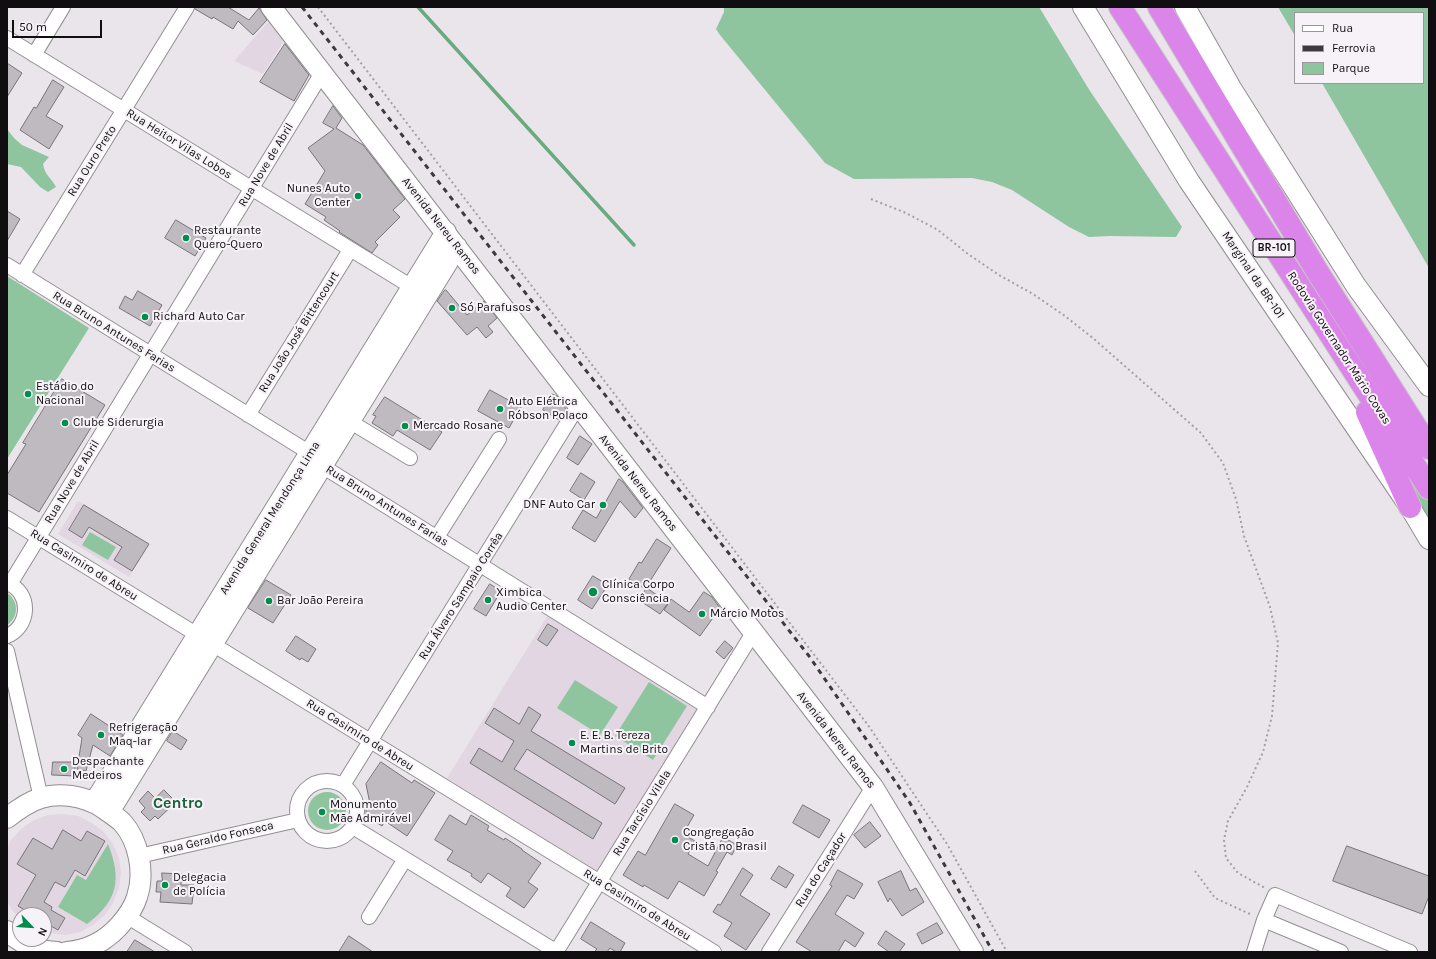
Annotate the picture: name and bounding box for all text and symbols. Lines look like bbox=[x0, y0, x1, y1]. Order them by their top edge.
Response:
scale bar bbox=[14, 12, 104, 38]
legend bbox=[1294, 12, 1424, 84]
text: 50 m bbox=[19, 20, 47, 34]
text: Rua bbox=[1332, 21, 1353, 35]
text: Ferrovia bbox=[1332, 41, 1376, 55]
text: Parque bbox=[1332, 61, 1370, 75]
street label: Rua Heitor Vilas Lobos bbox=[124, 106, 234, 182]
street label: Rua Nove de Abril bbox=[235, 120, 297, 210]
street label: Rua Ouro Preto bbox=[64, 123, 120, 199]
street label: Avenida Nereu Ramos bbox=[399, 175, 483, 277]
place label: Nunes Auto Center bbox=[287, 182, 350, 210]
marker: Nunes Auto Center bbox=[353, 191, 363, 201]
place label: Restaurante Quero-Quero bbox=[194, 224, 262, 252]
street label: Marginal da BR-101 bbox=[1219, 229, 1287, 321]
marker: Restaurante Quero-Quero bbox=[181, 233, 191, 243]
road number: BR-101 bbox=[1253, 239, 1295, 257]
street label: Rua João José Bittencourt bbox=[256, 269, 342, 395]
street label: Rodovia Governador Mário Covas bbox=[1284, 269, 1394, 427]
street label: Rua Bruno Antunes Farias bbox=[50, 288, 178, 376]
place label: Só Parafusos bbox=[460, 301, 531, 315]
marker: Só Parafusos bbox=[447, 303, 457, 313]
place label: Richard Auto Car bbox=[153, 310, 245, 324]
marker: Richard Auto Car bbox=[140, 312, 150, 322]
place label: Estádio do Nacional bbox=[36, 380, 94, 408]
marker: Estádio do Nacional bbox=[23, 389, 33, 399]
place label: Auto Elétrica Róbson Polaco bbox=[508, 395, 588, 423]
marker: Auto Elétrica Róbson Polaco bbox=[495, 404, 505, 414]
place label: Clube Siderurgia bbox=[73, 416, 164, 430]
marker: Clube Siderurgia bbox=[60, 418, 70, 428]
place label: Mercado Rosane bbox=[413, 419, 503, 433]
marker: Mercado Rosane bbox=[400, 421, 410, 431]
street label: Avenida Nereu Ramos bbox=[596, 432, 680, 534]
street label: Rua Nove de Abril bbox=[41, 437, 103, 527]
street label: Avenida General Mendonça Lima bbox=[217, 439, 323, 597]
street label: Rua Bruno Antunes Farias bbox=[323, 462, 451, 550]
place label: DNF Auto Car bbox=[523, 498, 595, 512]
marker: DNF Auto Car bbox=[598, 500, 608, 510]
street label: Rua Casimiro de Abreu bbox=[27, 526, 141, 604]
street label: Rua Álvaro Sampaio Corrêa bbox=[416, 530, 506, 662]
place label: Clínica Corpo Consciência bbox=[602, 578, 675, 606]
place label: Ximbica Audio Center bbox=[496, 586, 566, 614]
marker: Clínica Corpo Consciência bbox=[587, 586, 599, 598]
place label: Bar João Pereira bbox=[277, 594, 363, 608]
marker: Ximbica Audio Center bbox=[483, 595, 493, 605]
marker: Bar João Pereira bbox=[264, 596, 274, 606]
place label: Márcio Motos bbox=[710, 607, 784, 621]
marker: Márcio Motos bbox=[697, 609, 707, 619]
street label: Avenida Nereu Ramos bbox=[794, 689, 878, 791]
street label: Rua Casimiro de Abreu bbox=[303, 696, 417, 774]
place label: Refrigeração Maq-lar bbox=[109, 721, 178, 749]
place label: E. E. B. Tereza Martins de Brito bbox=[580, 729, 668, 757]
marker: Refrigeração Maq-lar bbox=[96, 730, 106, 740]
marker: E. E. B. Tereza Martins de Brito bbox=[567, 738, 577, 748]
place label: Despachante Medeiros bbox=[72, 755, 144, 783]
marker: Despachante Medeiros bbox=[59, 764, 69, 774]
street label: Rua Tarcísio Vilela bbox=[610, 767, 674, 859]
district label: Centro bbox=[153, 793, 203, 813]
place label: Monumento Mãe Admirável bbox=[330, 798, 411, 826]
marker: Monumento Mãe Admirável bbox=[317, 807, 327, 817]
street label: Rua Geraldo Fonseca bbox=[161, 818, 275, 858]
place label: Congregação Cristã no Brasil bbox=[683, 826, 767, 854]
street label: Rua do Caçador bbox=[792, 830, 850, 910]
marker: Congregação Cristã no Brasil bbox=[670, 835, 680, 845]
street label: Rua Casimiro de Abreu bbox=[580, 866, 694, 944]
place label: Delegacia de Polícia bbox=[173, 871, 226, 899]
marker: Delegacia de Polícia bbox=[160, 880, 170, 890]
north arrow bbox=[12, 907, 52, 947]
text: N bbox=[35, 926, 50, 938]

